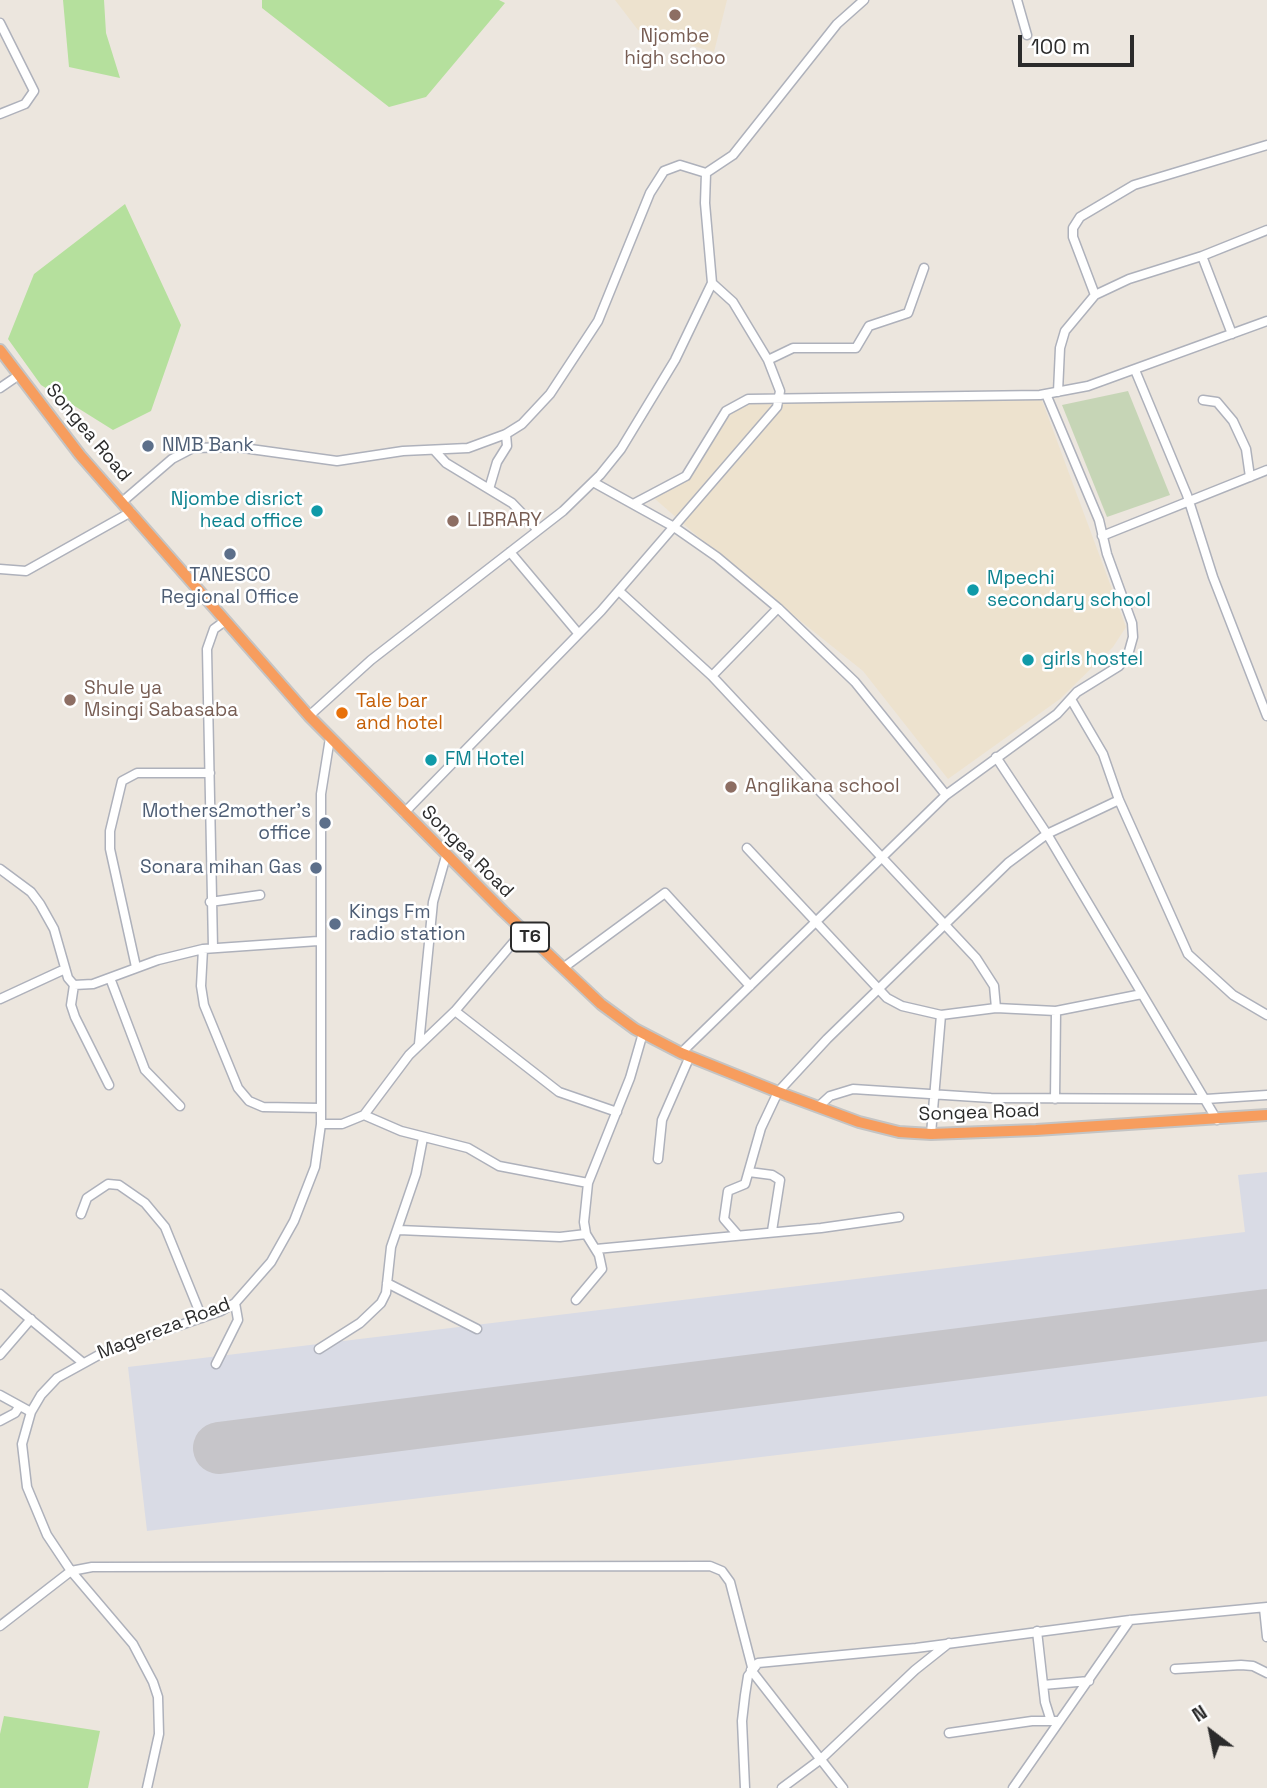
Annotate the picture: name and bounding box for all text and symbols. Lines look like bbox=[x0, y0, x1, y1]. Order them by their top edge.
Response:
marker: Njombe high schoo bbox=[667, 7, 683, 23]
scale bar bbox=[1022, 21, 1138, 65]
place label: Njombe high schoo bbox=[624, 26, 726, 70]
text: 100 m bbox=[1031, 33, 1090, 60]
street label: Songea Road bbox=[40, 379, 136, 487]
place label: NMB Bank bbox=[162, 435, 254, 457]
marker: NMB Bank bbox=[140, 438, 156, 454]
place label: Njombe disrict head office bbox=[171, 489, 303, 533]
marker: Njombe disrict head office bbox=[309, 503, 325, 519]
place label: LIBRARY bbox=[467, 510, 542, 532]
marker: LIBRARY bbox=[445, 513, 461, 529]
marker: TANESCO Regional Office bbox=[222, 546, 238, 562]
place label: TANESCO Regional Office bbox=[161, 565, 299, 609]
place label: Mpechi secondary school bbox=[987, 568, 1151, 612]
marker: Mpechi secondary school bbox=[965, 582, 981, 598]
place label: girls hostel bbox=[1042, 649, 1143, 671]
marker: girls hostel bbox=[1020, 652, 1036, 668]
place label: Shule ya Msingi Sabasaba bbox=[84, 678, 238, 722]
place label: Tale bar and hotel bbox=[356, 691, 443, 735]
marker: Shule ya Msingi Sabasaba bbox=[62, 692, 78, 708]
marker: Tale bar and hotel bbox=[334, 705, 350, 721]
place label: FM Hotel bbox=[445, 749, 525, 771]
marker: FM Hotel bbox=[423, 752, 439, 768]
place label: Anglikana school bbox=[745, 776, 900, 798]
marker: Anglikana school bbox=[723, 779, 739, 795]
place label: Mothers2mother's office bbox=[142, 801, 311, 845]
street label: Songea Road bbox=[416, 801, 518, 903]
marker: Mothers2mother's office bbox=[317, 815, 333, 831]
place label: Sonara mihan Gas bbox=[140, 857, 302, 879]
marker: Sonara mihan Gas bbox=[308, 860, 324, 876]
place label: Kings Fm radio station bbox=[349, 902, 466, 946]
marker: Kings Fm radio station bbox=[327, 916, 343, 932]
road number: T6 bbox=[511, 922, 549, 952]
street label: Songea Road bbox=[918, 1099, 1040, 1127]
street label: Magereza Road bbox=[94, 1293, 234, 1365]
north arrow bbox=[1176, 1697, 1246, 1767]
text: N bbox=[1188, 1700, 1212, 1728]

